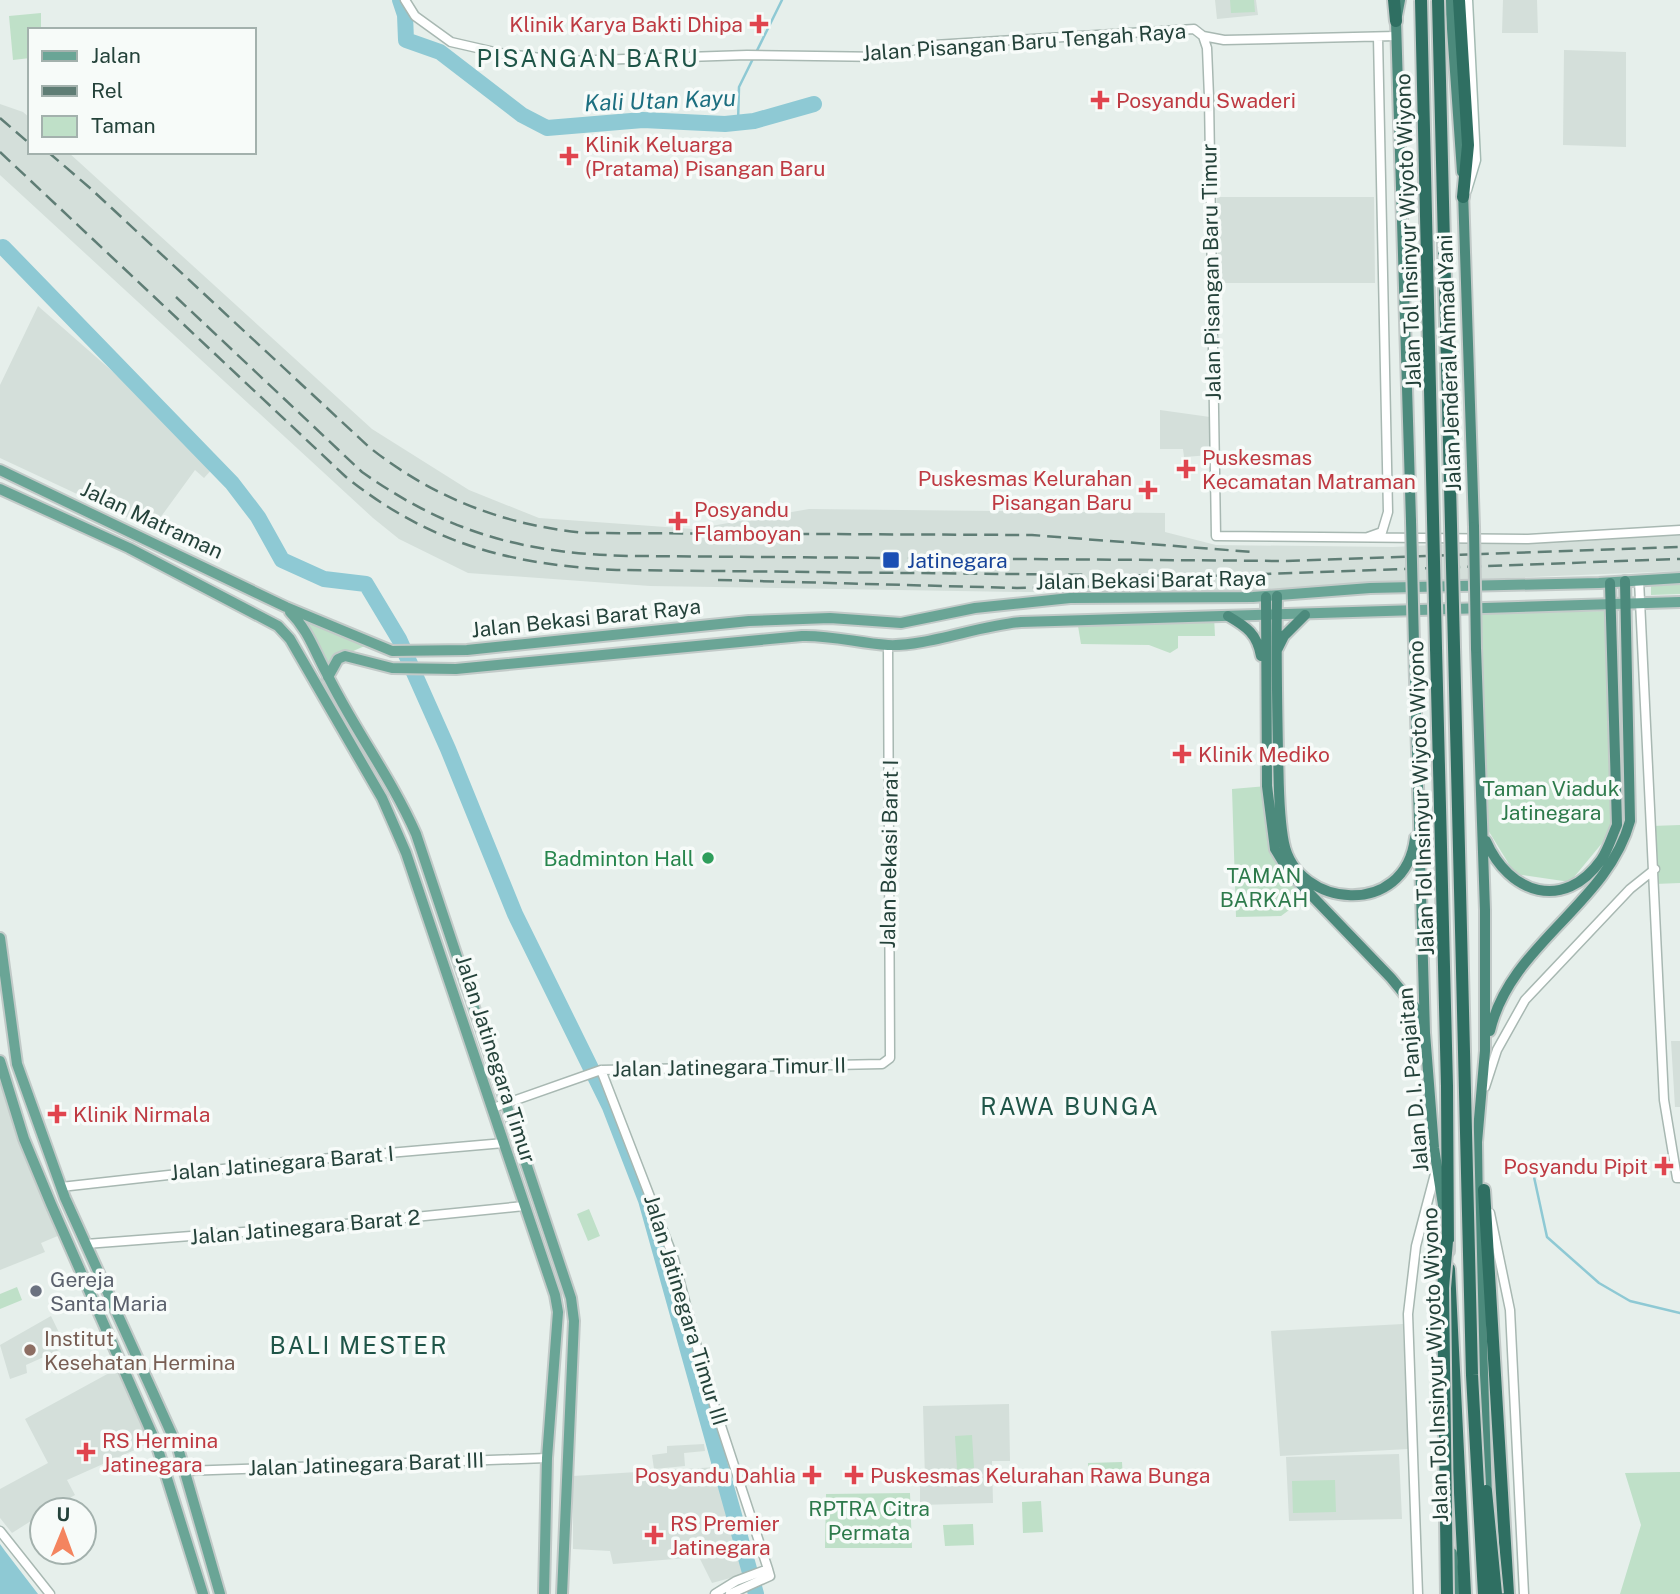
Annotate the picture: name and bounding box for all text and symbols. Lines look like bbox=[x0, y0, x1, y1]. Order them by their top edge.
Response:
place label: Klinik Karya Bakti Dhipa bbox=[509, 12, 743, 37]
marker: Klinik Karya Bakti Dhipa bbox=[749, 14, 769, 34]
street label: Jalan Pisangan Baru Tengah Raya bbox=[861, 18, 1187, 66]
legend bbox=[28, 28, 256, 154]
text: Jalan bbox=[91, 43, 141, 68]
district label: PISANGAN BARU bbox=[476, 44, 700, 72]
street label: Jalan Tol Insinyur Wiyoto Wiyono bbox=[1390, 73, 1426, 389]
text: Rel bbox=[91, 78, 123, 103]
water label: Kali Utan Kayu bbox=[584, 84, 736, 116]
place label: Posyandu Swaderi bbox=[1116, 88, 1296, 113]
marker: Posyandu Swaderi bbox=[1090, 90, 1110, 110]
text: Taman bbox=[91, 113, 156, 138]
place label: Klinik Keluarga (Pratama) Pisangan Baru bbox=[585, 132, 825, 181]
street label: Jalan Pisangan Baru Timur bbox=[1196, 143, 1226, 401]
marker: Klinik Keluarga (Pratama) Pisangan Baru bbox=[559, 146, 579, 166]
street label: Jalan Jenderal Ahmad Yani bbox=[1432, 234, 1466, 492]
place label: Puskesmas Kecamatan Matraman bbox=[1202, 445, 1416, 494]
marker: Puskesmas Kecamatan Matraman bbox=[1176, 459, 1196, 479]
place label: Puskesmas Kelurahan Pisangan Baru bbox=[918, 466, 1132, 515]
street label: Jalan Matraman bbox=[77, 476, 227, 564]
marker: Puskesmas Kelurahan Pisangan Baru bbox=[1138, 480, 1158, 500]
place label: Posyandu Flamboyan bbox=[694, 497, 801, 546]
marker: Posyandu Flamboyan bbox=[668, 511, 688, 531]
place label: Jatinegara bbox=[907, 548, 1008, 573]
marker: Jatinegara bbox=[881, 550, 901, 570]
street label: Jalan Bekasi Barat Raya bbox=[1035, 565, 1267, 595]
street label: Jalan Bekasi Barat Raya bbox=[470, 594, 702, 642]
street label: Jalan Tol Insinyur Wiyoto Wiyono bbox=[1403, 640, 1439, 956]
place label: Klinik Mediko bbox=[1198, 742, 1330, 767]
marker: Klinik Mediko bbox=[1172, 744, 1192, 764]
street label: Jalan Bekasi Barat I bbox=[875, 759, 903, 949]
park label: Taman Viaduk Jatinegara bbox=[1483, 776, 1620, 825]
place label: Badminton Hall bbox=[543, 846, 694, 871]
marker: Badminton Hall bbox=[700, 850, 716, 866]
park label: TAMAN BARKAH bbox=[1220, 863, 1308, 912]
street label: Jalan Jatinegara Timur bbox=[451, 952, 541, 1166]
street label: Jalan D. I. Panjaitan bbox=[1392, 987, 1434, 1173]
street label: Jalan Jatinegara Timur II bbox=[612, 1052, 846, 1082]
district label: RAWA BUNGA bbox=[980, 1092, 1160, 1120]
place label: Klinik Nirmala bbox=[73, 1102, 210, 1127]
marker: Klinik Nirmala bbox=[47, 1104, 67, 1124]
street label: Jalan Jatinegara Barat I bbox=[169, 1141, 395, 1185]
place label: Posyandu Pipit bbox=[1503, 1154, 1648, 1179]
marker: Posyandu Pipit bbox=[1654, 1156, 1674, 1176]
street label: Jalan Jatinegara Timur III bbox=[639, 1192, 733, 1428]
street label: Jalan Jatinegara Barat 2 bbox=[189, 1204, 421, 1250]
street label: Jalan Tol Insinyur Wiyoto Wiyono bbox=[1417, 1207, 1453, 1523]
place label: Gereja Santa Maria bbox=[50, 1267, 167, 1316]
marker: Gereja Santa Maria bbox=[28, 1283, 44, 1299]
place label: Institut Kesehatan Hermina bbox=[44, 1326, 235, 1375]
district label: BALI MESTER bbox=[270, 1331, 448, 1359]
marker: Institut Kesehatan Hermina bbox=[22, 1342, 38, 1358]
place label: RS Hermina Jatinegara bbox=[102, 1428, 218, 1477]
marker: RS Hermina Jatinegara bbox=[76, 1442, 96, 1462]
street label: Jalan Jatinegara Barat III bbox=[247, 1447, 485, 1481]
place label: Posyandu Dahlia bbox=[635, 1463, 796, 1488]
place label: Puskesmas Kelurahan Rawa Bunga bbox=[870, 1463, 1210, 1488]
marker: Posyandu Dahlia bbox=[802, 1465, 822, 1485]
marker: Puskesmas Kelurahan Rawa Bunga bbox=[844, 1465, 864, 1485]
north arrow bbox=[28, 1496, 98, 1566]
park label: RPTRA Citra Permata bbox=[808, 1496, 930, 1545]
text: U bbox=[56, 1503, 70, 1525]
place label: RS Premier Jatinegara bbox=[670, 1511, 780, 1560]
marker: RS Premier Jatinegara bbox=[644, 1525, 664, 1545]

